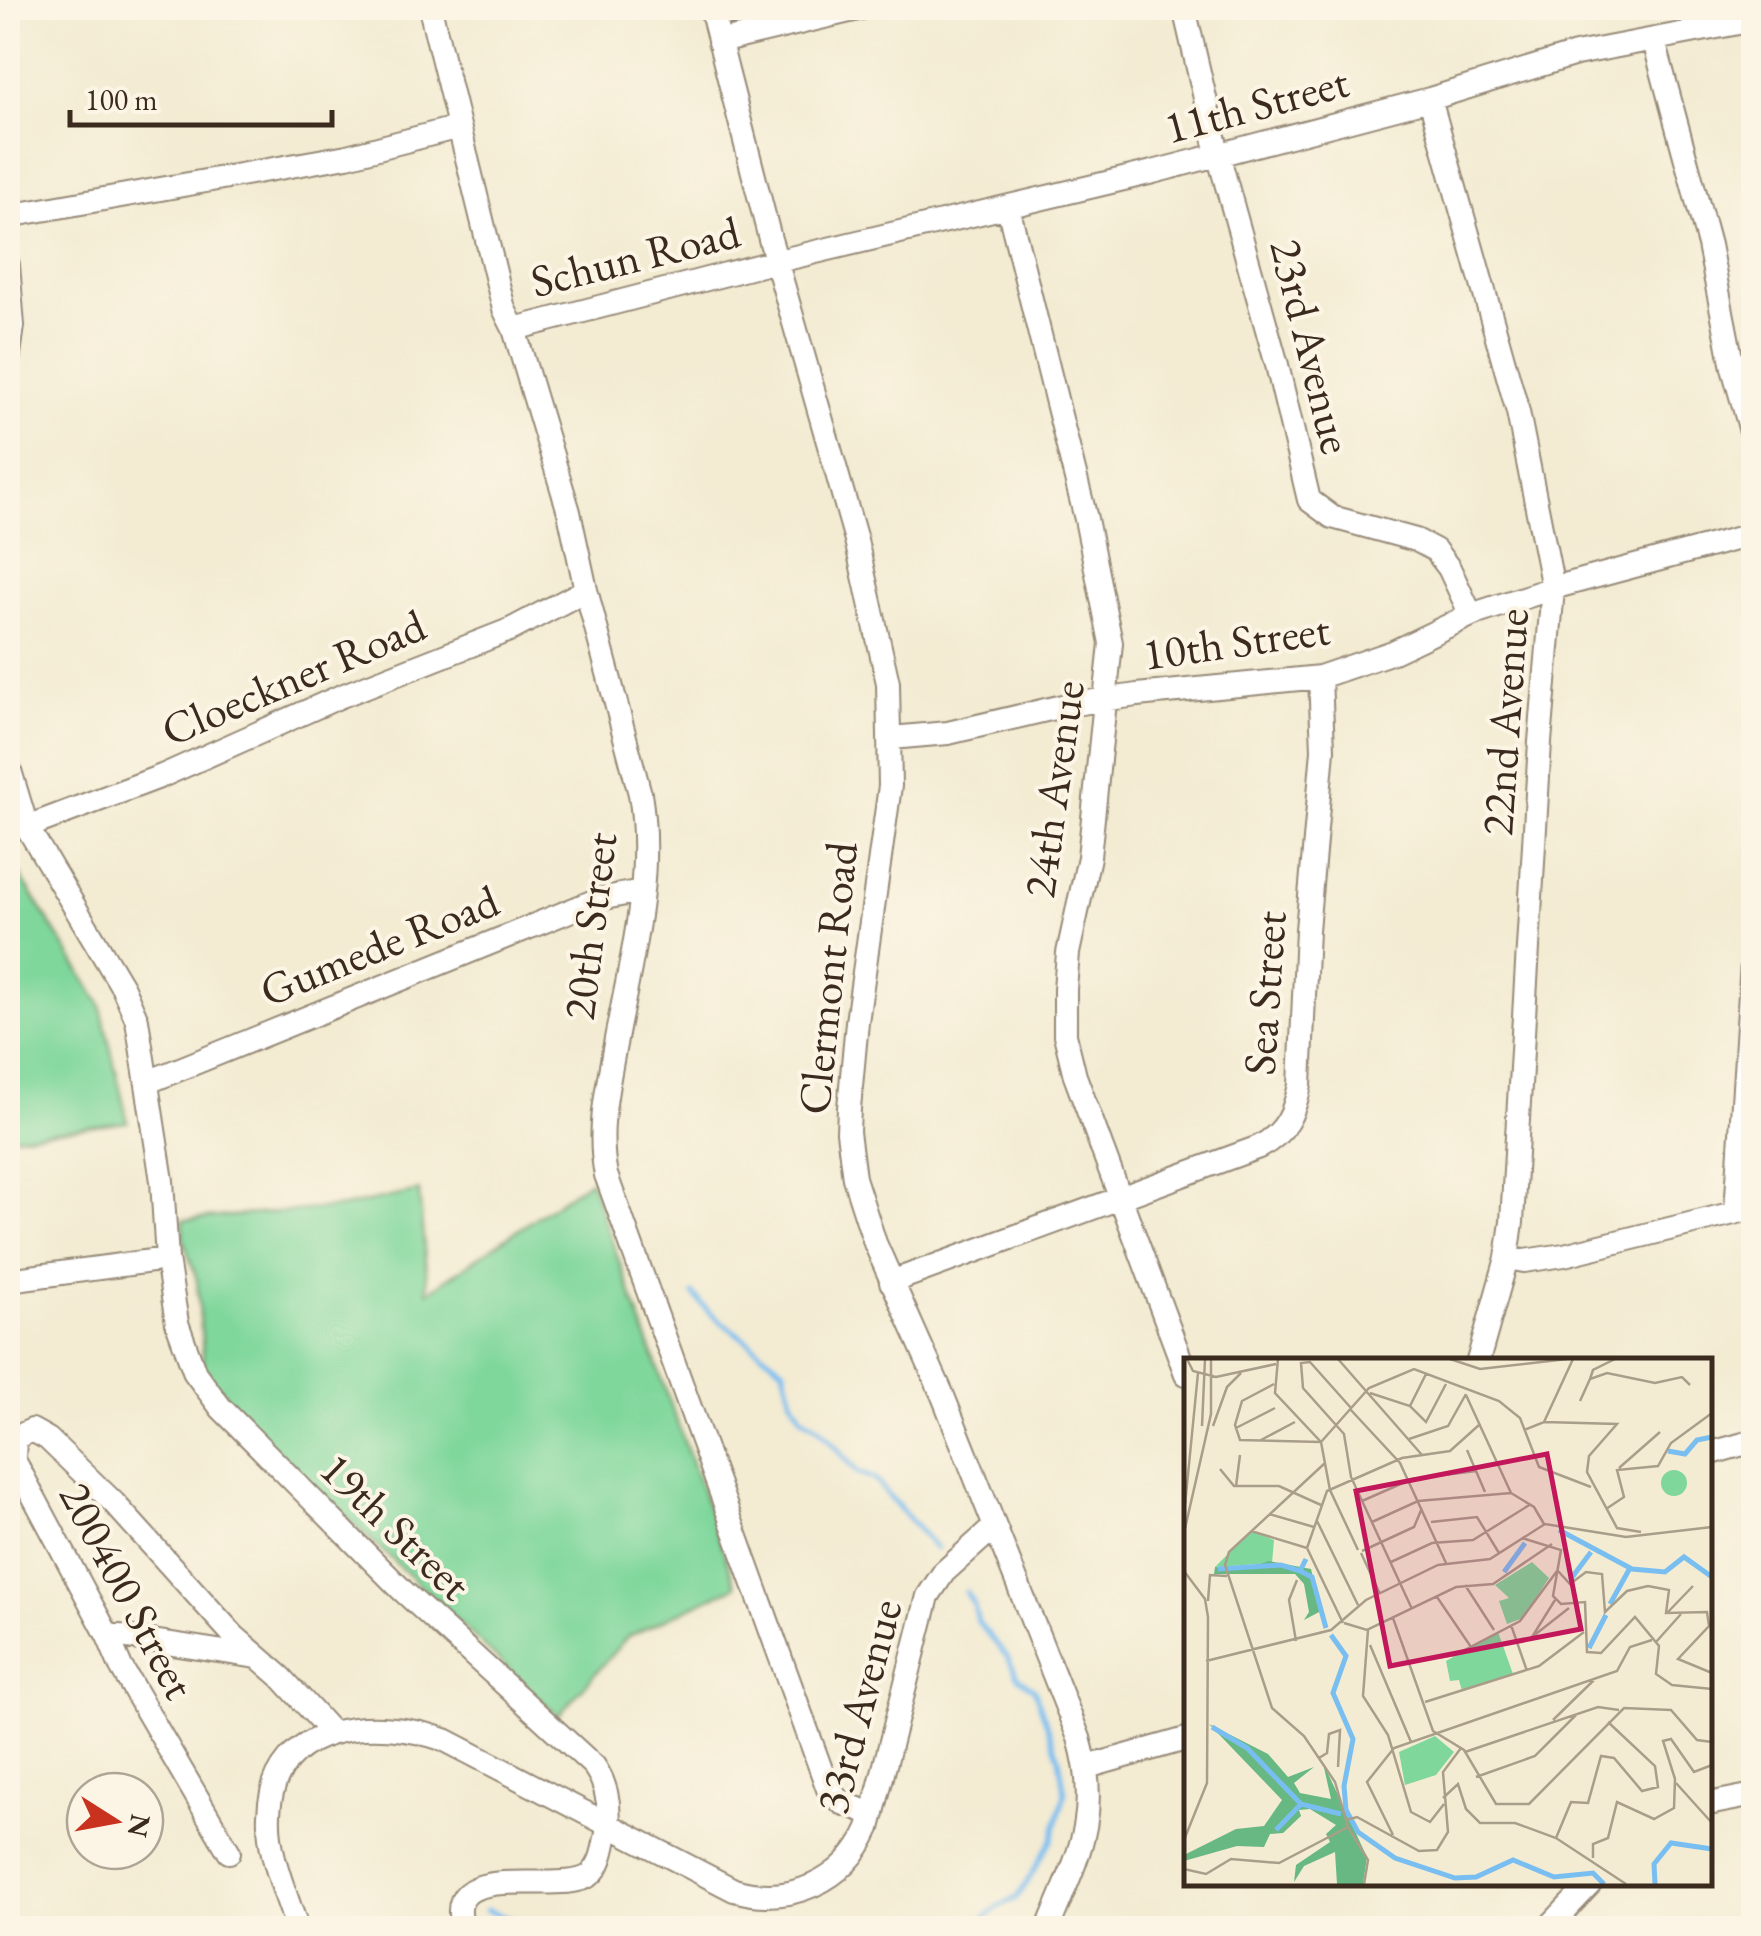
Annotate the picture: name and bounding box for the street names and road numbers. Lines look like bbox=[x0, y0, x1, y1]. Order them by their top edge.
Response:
street label: 11th Street bbox=[1158, 52, 1354, 156]
street label: Schun Road bbox=[525, 202, 746, 310]
street label: 23rd Avenue bbox=[1257, 233, 1367, 459]
street label: Cloeckner Road bbox=[152, 595, 434, 759]
street label: 10th Street bbox=[1139, 599, 1333, 683]
street label: 22nd Avenue bbox=[1467, 606, 1541, 838]
street label: 24th Avenue bbox=[1009, 677, 1097, 901]
street label: 20th Street bbox=[549, 829, 629, 1023]
street label: Clermont Road bbox=[784, 839, 870, 1117]
street label: Gumede Road bbox=[251, 871, 507, 1019]
street label: Sea Street bbox=[1229, 909, 1299, 1077]
street label: 19th Street bbox=[308, 1440, 484, 1612]
street label: 200400 Street bbox=[47, 1472, 209, 1708]
street label: 33rd Avenue bbox=[802, 1593, 914, 1819]

